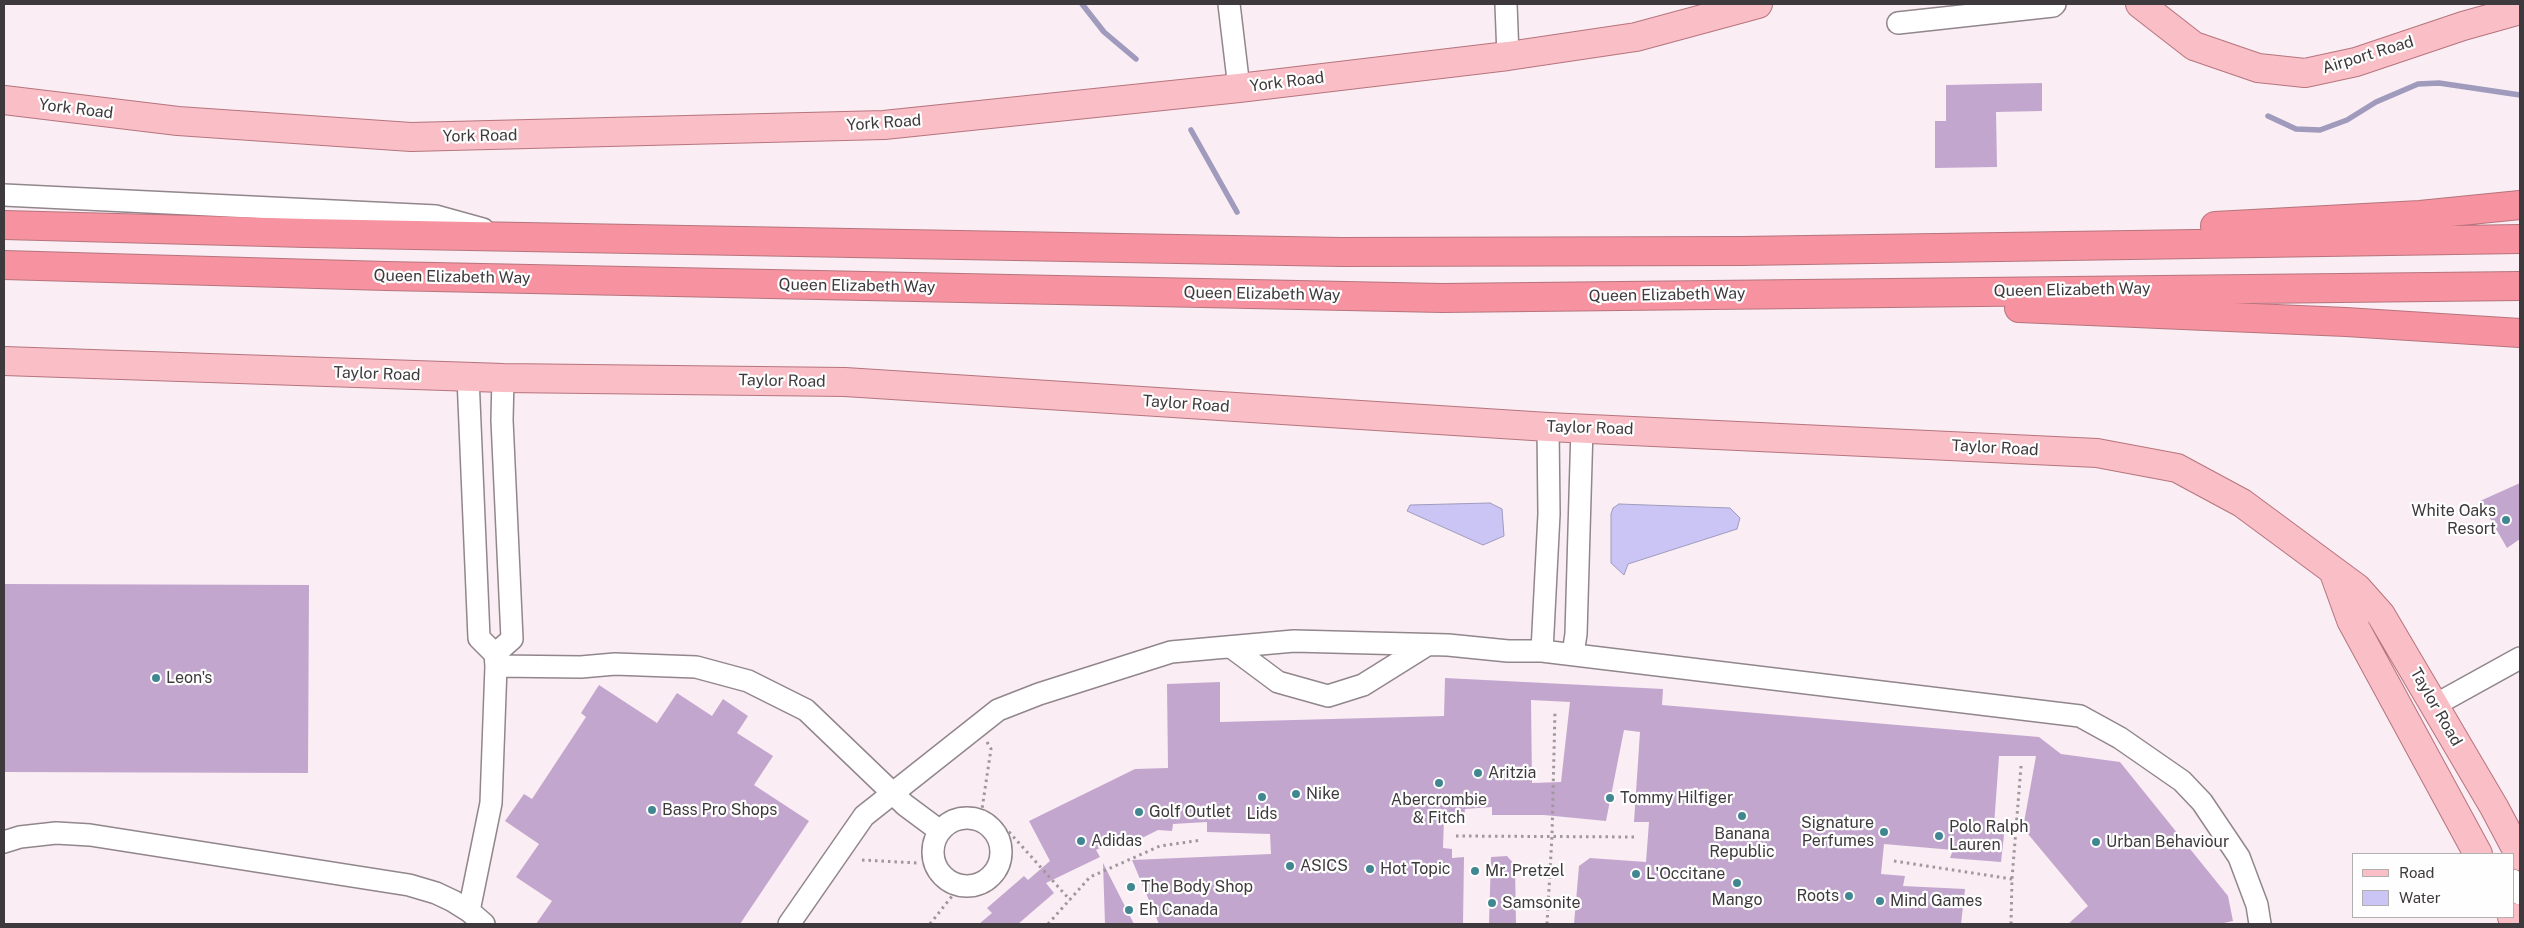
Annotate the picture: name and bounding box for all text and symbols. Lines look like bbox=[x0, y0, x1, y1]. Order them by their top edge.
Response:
street label: Airport Road bbox=[2320, 32, 2416, 78]
street label: York Road bbox=[1249, 68, 1325, 96]
street label: York Road bbox=[38, 95, 114, 123]
street label: York Road bbox=[846, 111, 922, 135]
street label: York Road bbox=[442, 126, 518, 146]
street label: Queen Elizabeth Way bbox=[373, 266, 531, 288]
street label: Queen Elizabeth Way bbox=[778, 275, 936, 297]
street label: Queen Elizabeth Way bbox=[1993, 279, 2151, 301]
street label: Queen Elizabeth Way bbox=[1183, 283, 1341, 305]
street label: Queen Elizabeth Way bbox=[1588, 284, 1746, 306]
street label: Taylor Road bbox=[333, 363, 421, 385]
street label: Taylor Road bbox=[738, 371, 826, 391]
street label: Taylor Road bbox=[1142, 391, 1230, 417]
street label: Taylor Road bbox=[1546, 417, 1634, 439]
street label: Taylor Road bbox=[1951, 436, 2039, 460]
place label: White Oaks Resort bbox=[2411, 501, 2496, 539]
marker: White Oaks Resort bbox=[2500, 514, 2512, 526]
street label: Taylor Road bbox=[2406, 664, 2466, 750]
place label: Leon's bbox=[166, 668, 212, 688]
marker: Leon's bbox=[150, 672, 162, 684]
place label: Aritzia bbox=[1488, 763, 1536, 783]
marker: Aritzia bbox=[1472, 767, 1484, 779]
marker: Abercrombie & Fitch bbox=[1433, 777, 1445, 789]
place label: Nike bbox=[1306, 784, 1340, 804]
marker: Nike bbox=[1290, 788, 1302, 800]
place label: Tommy Hilfiger bbox=[1620, 788, 1733, 808]
place label: Abercrombie & Fitch bbox=[1391, 790, 1487, 828]
marker: Lids bbox=[1256, 791, 1268, 803]
marker: Tommy Hilfiger bbox=[1604, 792, 1616, 804]
place label: Bass Pro Shops bbox=[662, 800, 777, 820]
place label: Golf Outlet bbox=[1149, 802, 1231, 822]
marker: Bass Pro Shops bbox=[646, 804, 658, 816]
place label: Lids bbox=[1247, 804, 1277, 824]
marker: Golf Outlet bbox=[1133, 806, 1145, 818]
marker: Banana Republic bbox=[1736, 810, 1748, 822]
place label: Signature Perfumes bbox=[1801, 813, 1874, 851]
place label: Polo Ralph Lauren bbox=[1949, 817, 2029, 855]
place label: Banana Republic bbox=[1709, 824, 1775, 862]
marker: Signature Perfumes bbox=[1878, 826, 1890, 838]
marker: Polo Ralph Lauren bbox=[1933, 830, 1945, 842]
place label: Adidas bbox=[1091, 831, 1142, 851]
place label: Urban Behaviour bbox=[2106, 832, 2229, 852]
marker: Adidas bbox=[1075, 835, 1087, 847]
marker: Urban Behaviour bbox=[2090, 836, 2102, 848]
legend bbox=[2352, 853, 2514, 918]
place label: ASICS bbox=[1300, 856, 1348, 876]
place label: Hot Topic bbox=[1380, 859, 1451, 879]
marker: ASICS bbox=[1284, 860, 1296, 872]
place label: Mr. Pretzel bbox=[1485, 861, 1564, 881]
marker: Hot Topic bbox=[1364, 863, 1376, 875]
place label: L'Occitane bbox=[1646, 864, 1725, 884]
text: Road bbox=[2399, 864, 2435, 881]
marker: Mr. Pretzel bbox=[1469, 865, 1481, 877]
marker: L'Occitane bbox=[1630, 868, 1642, 880]
place label: The Body Shop bbox=[1141, 877, 1253, 897]
marker: Mango bbox=[1731, 877, 1743, 889]
marker: The Body Shop bbox=[1125, 881, 1137, 893]
place label: Roots bbox=[1796, 886, 1839, 906]
text: Water bbox=[2399, 889, 2441, 906]
place label: Mango bbox=[1712, 890, 1762, 910]
marker: Roots bbox=[1843, 890, 1855, 902]
place label: Mind Games bbox=[1890, 891, 1982, 911]
place label: Samsonite bbox=[1502, 893, 1581, 913]
marker: Mind Games bbox=[1874, 895, 1886, 907]
marker: Samsonite bbox=[1486, 897, 1498, 909]
place label: Eh Canada bbox=[1139, 900, 1218, 920]
marker: Eh Canada bbox=[1123, 904, 1135, 916]

